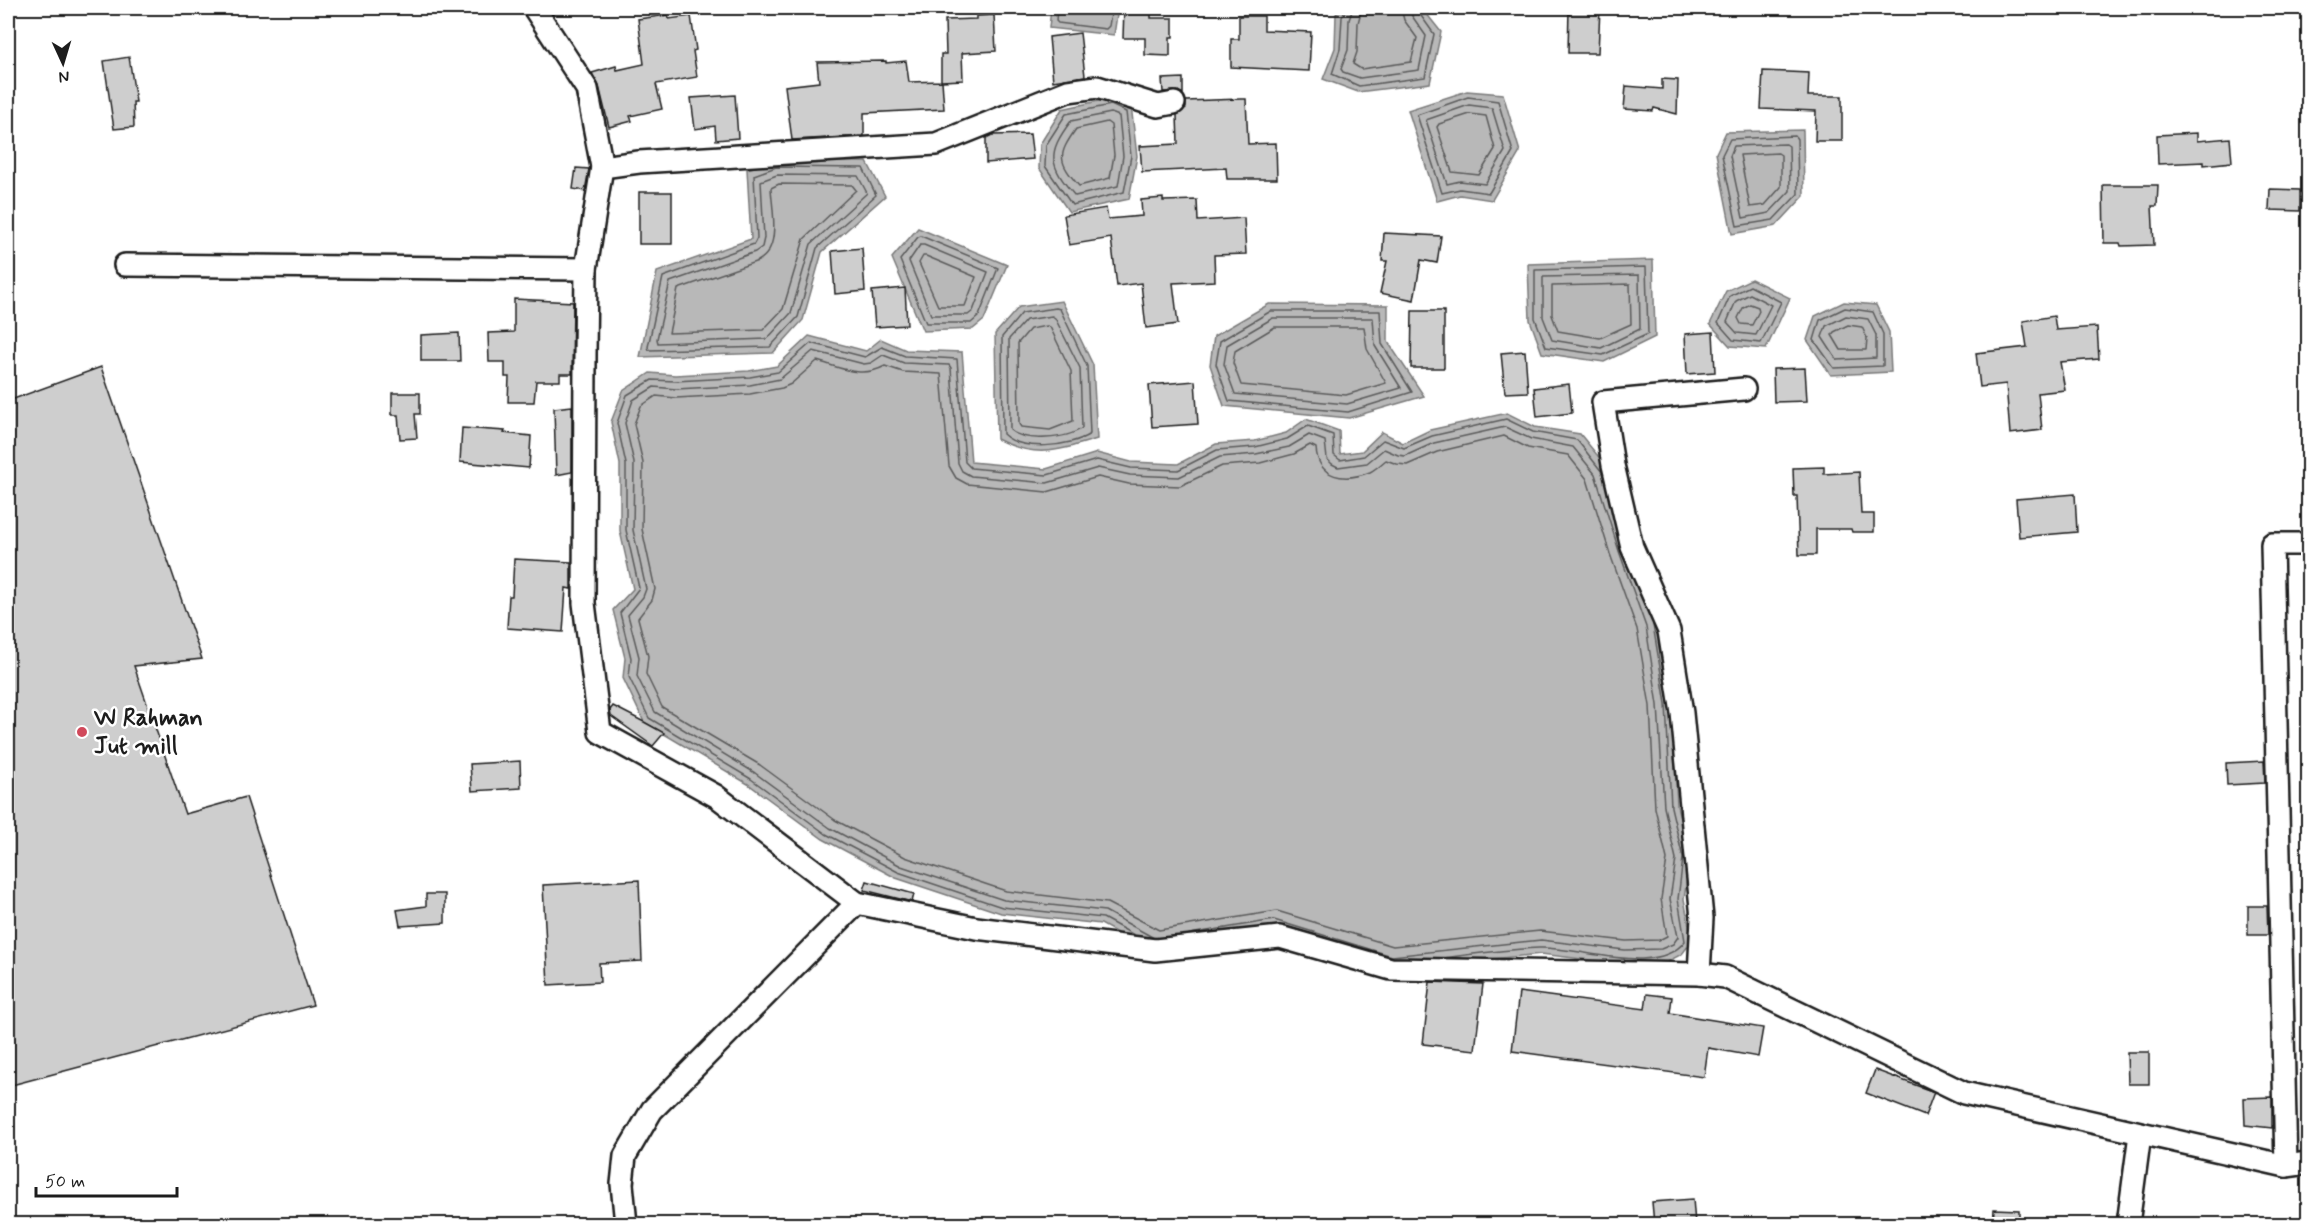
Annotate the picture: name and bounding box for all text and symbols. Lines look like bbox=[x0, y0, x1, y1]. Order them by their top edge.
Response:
north arrow bbox=[33, 33, 93, 93]
text: N bbox=[58, 66, 70, 87]
place label: W Rahman Jut mill bbox=[93, 703, 203, 762]
marker: W Rahman Jut mill bbox=[75, 725, 89, 739]
scale bar bbox=[36, 1160, 177, 1198]
text: 50 m bbox=[45, 1170, 85, 1194]

